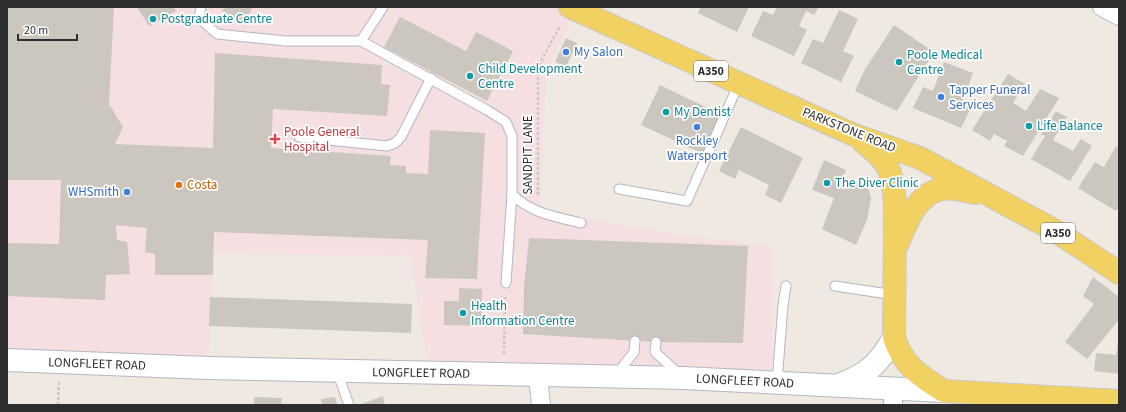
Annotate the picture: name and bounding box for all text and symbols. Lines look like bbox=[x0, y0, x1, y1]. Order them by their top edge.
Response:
place label: Postgraduate Centre bbox=[161, 10, 272, 28]
marker: Postgraduate Centre bbox=[148, 14, 158, 24]
scale bar bbox=[18, 16, 77, 42]
text: 20 m bbox=[24, 22, 48, 39]
place label: My Salon bbox=[574, 43, 623, 61]
place label: Poole Medical Centre bbox=[907, 46, 982, 79]
marker: My Salon bbox=[561, 47, 571, 57]
marker: Poole Medical Centre bbox=[894, 57, 904, 67]
place label: Child Development Centre bbox=[478, 60, 583, 93]
road number: A350 bbox=[694, 61, 728, 81]
marker: Child Development Centre bbox=[465, 71, 475, 81]
place label: Tapper Funeral Services bbox=[949, 81, 1030, 114]
marker: Tapper Funeral Services bbox=[936, 92, 946, 102]
place label: My Dentist bbox=[674, 103, 731, 121]
street label: PARKSTONE ROAD bbox=[800, 103, 898, 157]
marker: My Dentist bbox=[661, 107, 671, 117]
street label: SANDPIT LANE bbox=[519, 115, 537, 195]
place label: Life Balance bbox=[1037, 117, 1103, 135]
marker: Life Balance bbox=[1024, 121, 1034, 131]
marker: Rockley Watersport bbox=[692, 122, 702, 132]
place label: Poole General Hospital bbox=[284, 123, 360, 156]
place label: Rockley Watersport bbox=[667, 132, 728, 165]
marker: Poole General Hospital bbox=[269, 133, 281, 145]
place label: The Diver Clinic bbox=[835, 174, 919, 192]
place label: Costa bbox=[187, 176, 217, 194]
marker: The Diver Clinic bbox=[822, 178, 832, 188]
marker: Costa bbox=[174, 180, 184, 190]
place label: WHSmith bbox=[68, 183, 119, 201]
marker: WHSmith bbox=[122, 187, 132, 197]
road number: A350 bbox=[1041, 223, 1075, 243]
place label: Health Information Centre bbox=[471, 297, 574, 330]
marker: Health Information Centre bbox=[458, 308, 468, 318]
street label: LONGFLEET ROAD bbox=[48, 353, 146, 375]
street label: LONGFLEET ROAD bbox=[372, 363, 470, 383]
street label: LONGFLEET ROAD bbox=[696, 369, 794, 393]

